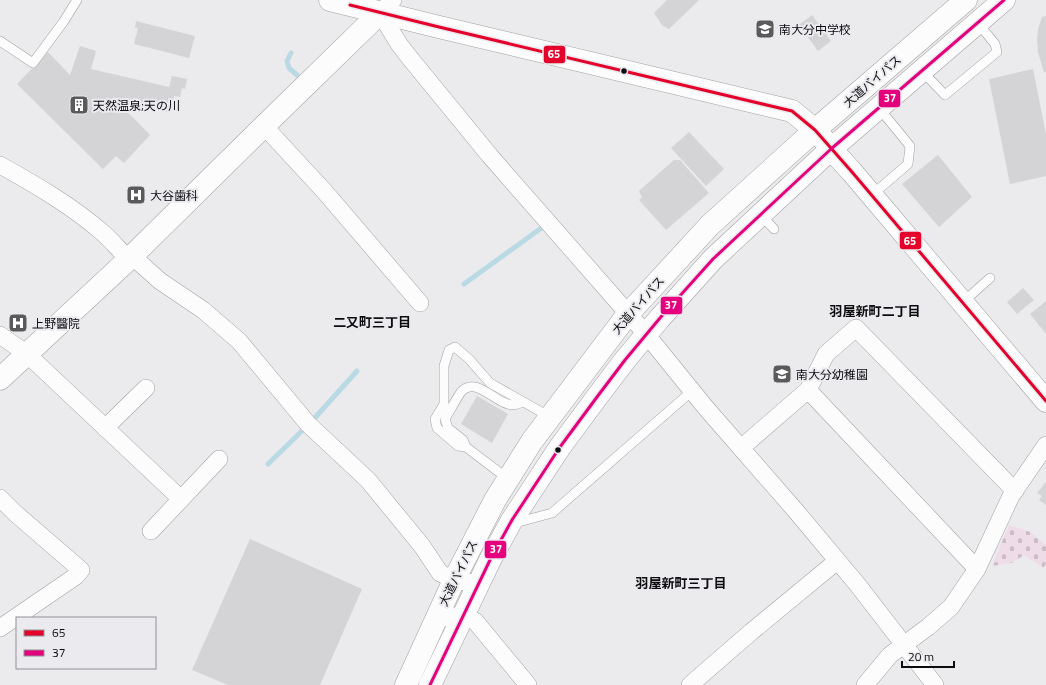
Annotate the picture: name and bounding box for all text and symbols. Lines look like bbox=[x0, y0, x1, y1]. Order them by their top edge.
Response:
school or university icon: 南大分中学校 bbox=[754, 18, 776, 40]
place label: 南大分中学校 bbox=[779, 20, 851, 39]
line badge: 65 bbox=[543, 45, 566, 64]
text: 65 bbox=[548, 46, 560, 62]
street label: 大道バイパス bbox=[839, 50, 905, 112]
unlabelled marker bbox=[619, 66, 629, 76]
line badge: 37 bbox=[878, 89, 901, 108]
text: 37 bbox=[884, 90, 896, 106]
building icon: 天然温泉;天の川 bbox=[68, 94, 90, 116]
place label: 天然温泉;天の川 bbox=[93, 96, 180, 115]
hospital icon: 大谷歯科 bbox=[125, 184, 147, 206]
place label: 大谷歯科 bbox=[150, 186, 198, 205]
line badge: 65 bbox=[899, 231, 922, 250]
text: 65 bbox=[904, 233, 916, 249]
street label: 大道バイパス bbox=[607, 272, 669, 338]
line badge: 37 bbox=[660, 296, 683, 315]
text: 37 bbox=[665, 297, 677, 313]
district label: 羽屋新町二丁目 bbox=[829, 301, 921, 321]
hospital icon: 上野醫院 bbox=[7, 312, 29, 334]
district label: 二又町三丁目 bbox=[333, 312, 411, 332]
place label: 上野醫院 bbox=[32, 314, 80, 333]
school or university icon: 南大分幼稚園 bbox=[771, 363, 793, 385]
place label: 南大分幼稚園 bbox=[796, 365, 868, 384]
unlabelled marker bbox=[553, 445, 563, 455]
street label: 大道バイパス bbox=[434, 537, 482, 609]
line badge: 37 bbox=[484, 540, 507, 559]
text: 37 bbox=[490, 541, 502, 557]
district label: 羽屋新町三丁目 bbox=[635, 573, 727, 593]
legend bbox=[16, 617, 156, 669]
text: 65 bbox=[52, 623, 66, 642]
text: 37 bbox=[52, 643, 65, 662]
scale bar bbox=[902, 643, 954, 669]
text: 20 m bbox=[908, 647, 934, 666]

